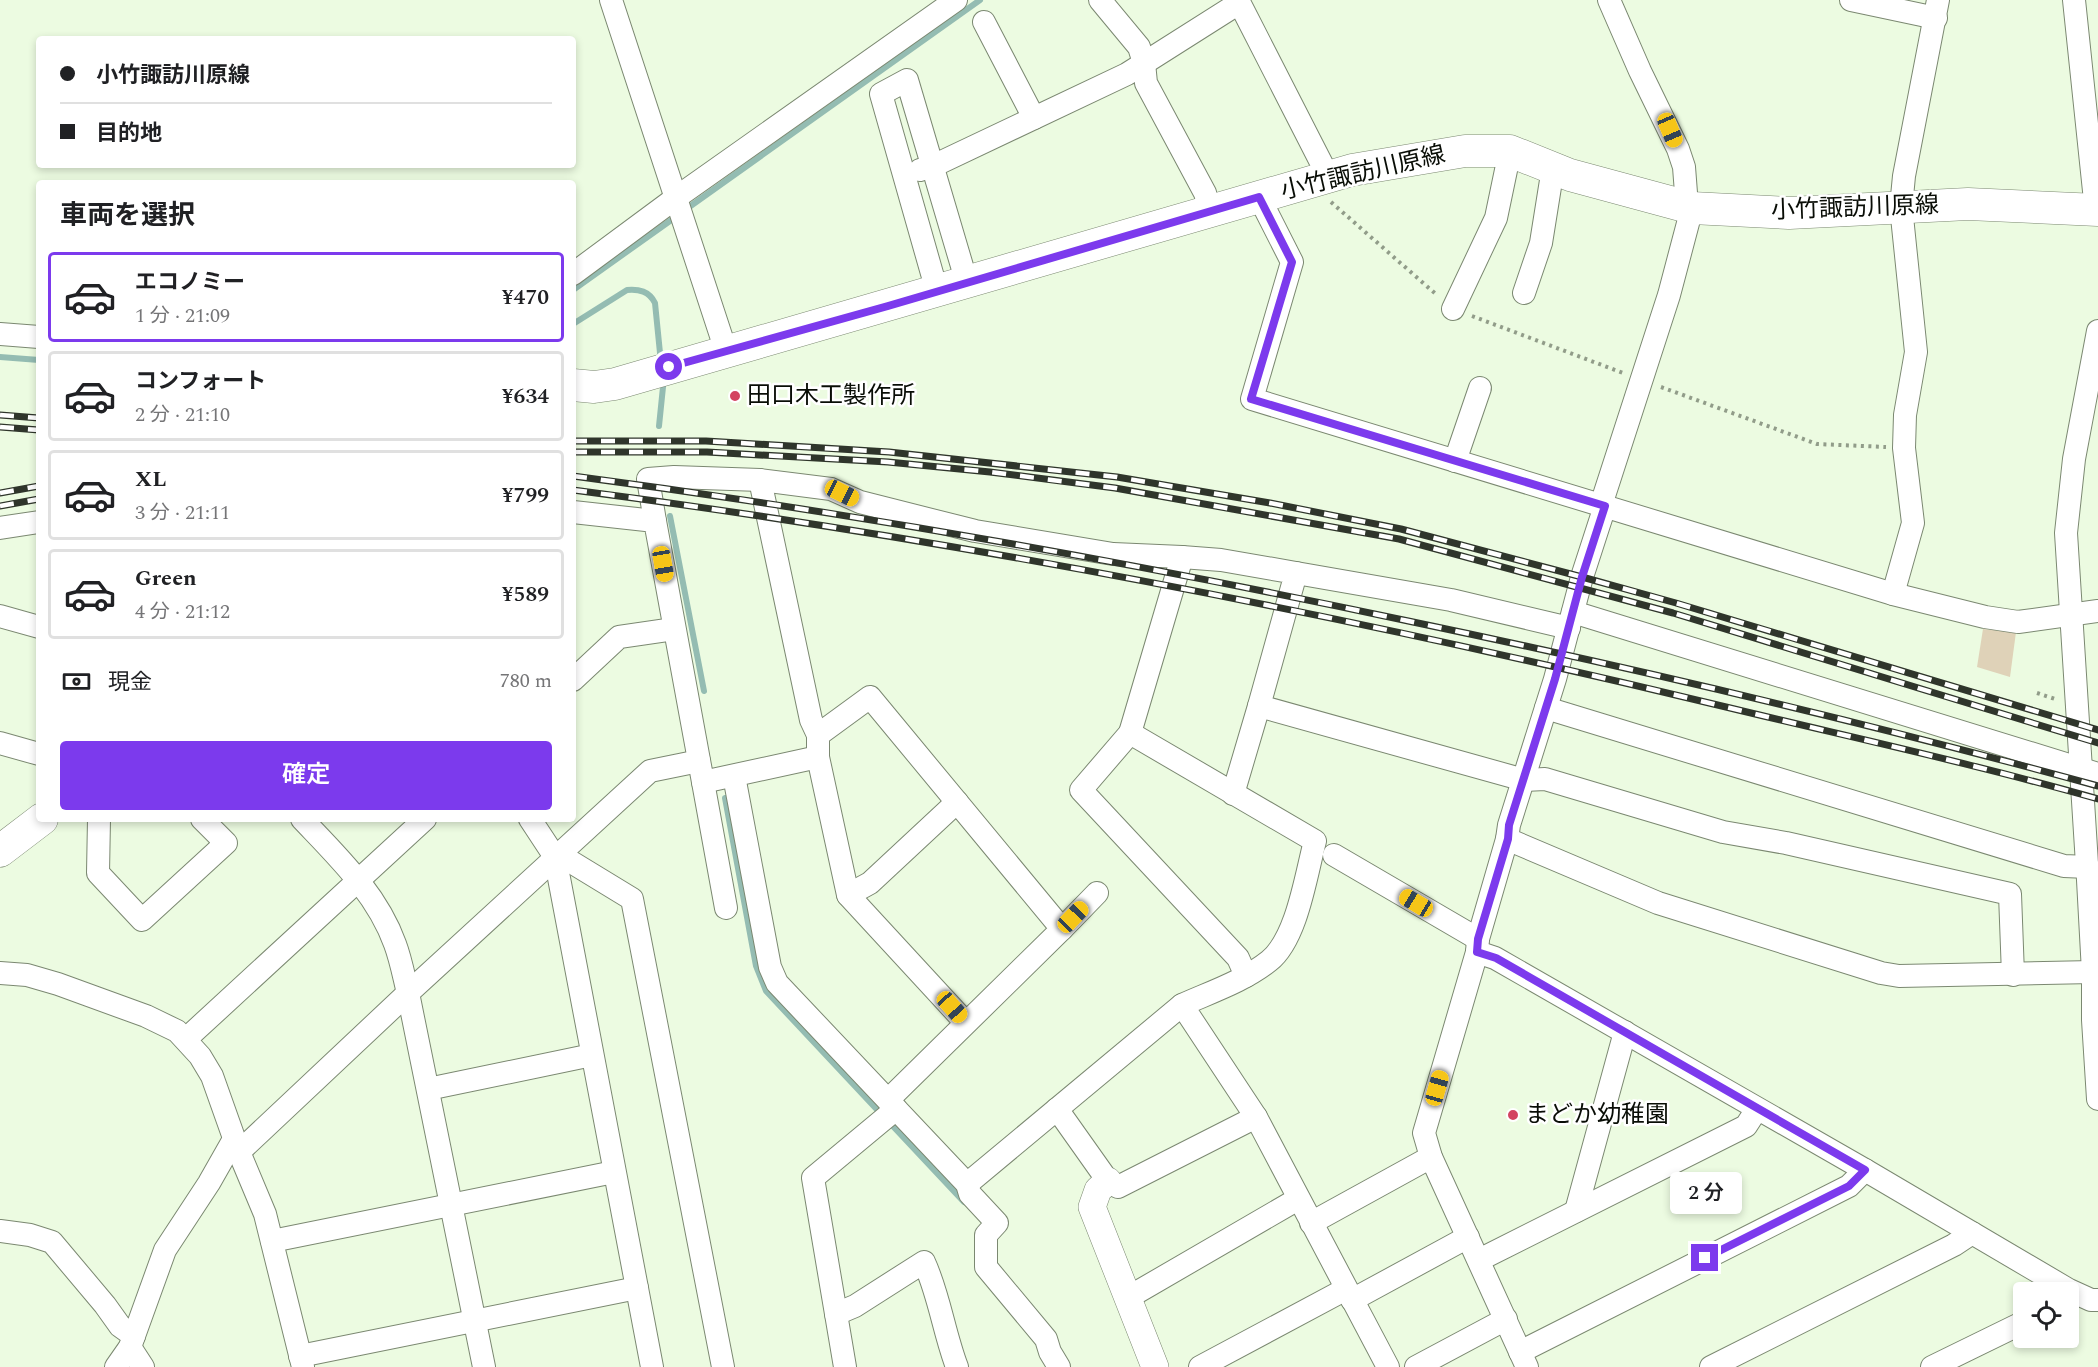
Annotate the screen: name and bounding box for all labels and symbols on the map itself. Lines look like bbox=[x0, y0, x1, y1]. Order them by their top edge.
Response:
car bbox=[1655, 110, 1685, 150]
street label: 小竹諏訪川原線 bbox=[1277, 137, 1449, 209]
street label: 小竹諏訪川原線 bbox=[1770, 187, 1940, 229]
route start bbox=[655, 353, 682, 380]
place label: 田口木工製作所 bbox=[747, 378, 915, 414]
marker: 田口木工製作所 bbox=[728, 389, 742, 403]
car bbox=[822, 477, 862, 509]
car bbox=[651, 545, 675, 583]
car bbox=[1396, 886, 1436, 920]
car bbox=[1054, 898, 1092, 936]
car bbox=[933, 988, 971, 1026]
car bbox=[1423, 1068, 1451, 1108]
place label: まどか幼稚園 bbox=[1525, 1097, 1669, 1133]
marker: まどか幼稚園 bbox=[1506, 1108, 1520, 1122]
callout: 2 分 bbox=[1669, 1171, 1741, 1213]
route end bbox=[1691, 1244, 1718, 1271]

